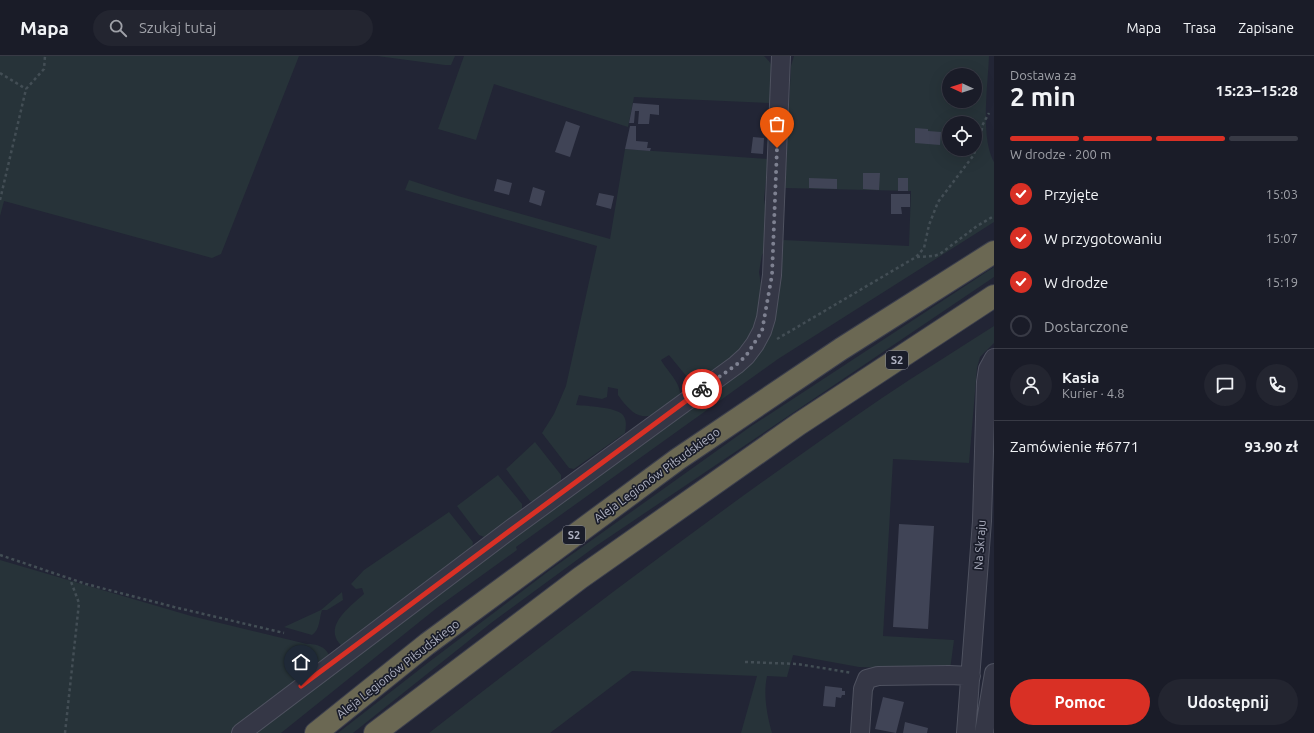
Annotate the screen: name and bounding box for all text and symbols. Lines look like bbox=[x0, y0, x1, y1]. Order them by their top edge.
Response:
search box bbox=[93, 10, 373, 46]
text: Mapa bbox=[20, 17, 69, 39]
icon: search bbox=[107, 17, 129, 39]
text: Szukaj tutaj bbox=[139, 19, 216, 36]
text: Mapa bbox=[1126, 20, 1161, 36]
text: Trasa bbox=[1183, 20, 1216, 36]
text: Zapisane bbox=[1238, 20, 1294, 36]
north arrow bbox=[942, 68, 982, 108]
map controls bbox=[942, 68, 982, 156]
text: Dostawa za bbox=[1010, 68, 1077, 82]
text: 2 min bbox=[1010, 82, 1076, 111]
text: 15:23–15:28 bbox=[1215, 82, 1298, 99]
pin bbox=[760, 107, 794, 148]
icon: bag bbox=[766, 113, 788, 135]
button: locate bbox=[942, 116, 982, 156]
text: W drodze · 200 m bbox=[1010, 147, 1111, 161]
icon: check bbox=[1010, 183, 1032, 205]
text: Przyjęte bbox=[1044, 186, 1099, 203]
text: 15:03 bbox=[1265, 187, 1298, 201]
icon: check bbox=[1010, 227, 1032, 249]
text: W przygotowaniu bbox=[1044, 230, 1162, 247]
text: 15:07 bbox=[1265, 231, 1298, 245]
icon: check bbox=[1010, 271, 1032, 293]
text: W drodze bbox=[1044, 274, 1108, 291]
text: 15:19 bbox=[1265, 275, 1298, 289]
text: Dostarczone bbox=[1044, 318, 1128, 335]
road number: S2 bbox=[886, 351, 908, 369]
button: person bbox=[1010, 364, 1052, 406]
button: chat bbox=[1204, 364, 1246, 406]
button: phone bbox=[1256, 364, 1298, 406]
courier bbox=[682, 369, 722, 409]
text: Kasia bbox=[1062, 369, 1099, 386]
icon: bike bbox=[691, 378, 713, 400]
text: Kurier · 4.8 bbox=[1062, 386, 1125, 400]
street label: Aleja Legionów Piłsudskiego bbox=[591, 425, 722, 525]
text: Zamówienie #6771 bbox=[1010, 438, 1139, 455]
text: 93.90 zł bbox=[1244, 438, 1298, 455]
street label: Na Skraju bbox=[971, 519, 988, 571]
road number: S2 bbox=[563, 526, 585, 544]
street label: Aleja Legionów Piłsudskiego bbox=[334, 617, 462, 721]
pin bbox=[284, 645, 318, 686]
icon: home bbox=[290, 651, 312, 673]
button: Pomoc bbox=[1010, 679, 1150, 725]
button: Udostępnij bbox=[1158, 679, 1298, 725]

